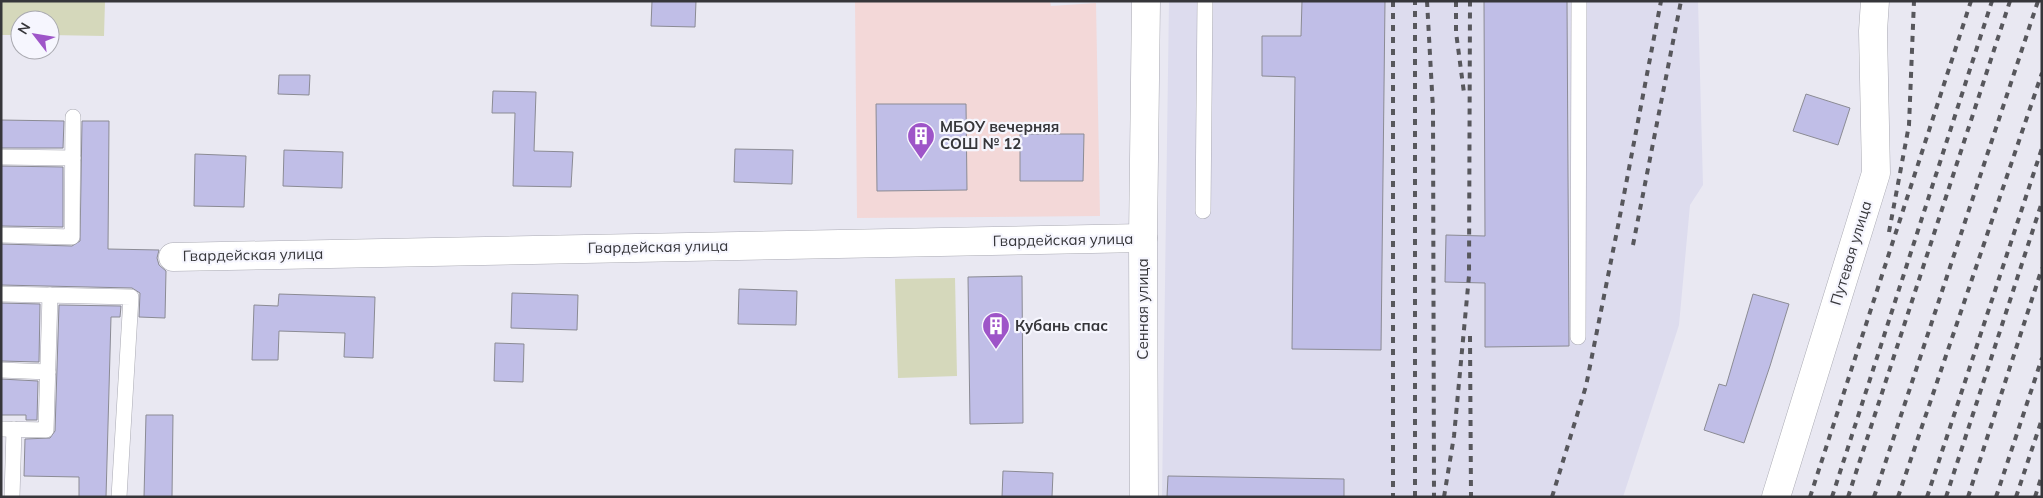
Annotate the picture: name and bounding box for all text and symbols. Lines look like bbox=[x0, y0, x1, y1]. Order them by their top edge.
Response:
north arrow bbox=[10, 10, 60, 60]
text: N bbox=[13, 19, 34, 37]
place label: МБОУ вечерняя СОШ № 12 bbox=[940, 117, 1059, 153]
building icon: МБОУ вечерняя СОШ № 12 bbox=[906, 121, 936, 160]
street label: Путевая улица bbox=[1826, 198, 1875, 307]
street label: Гвардейская улица bbox=[992, 229, 1134, 250]
street label: Гвардейская улица bbox=[587, 236, 729, 257]
street label: Гвардейская улица bbox=[182, 244, 324, 265]
street label: Сенная улица bbox=[1133, 258, 1152, 360]
building icon: Кубань спас bbox=[981, 311, 1011, 350]
place label: Кубань спас bbox=[1015, 316, 1108, 335]

